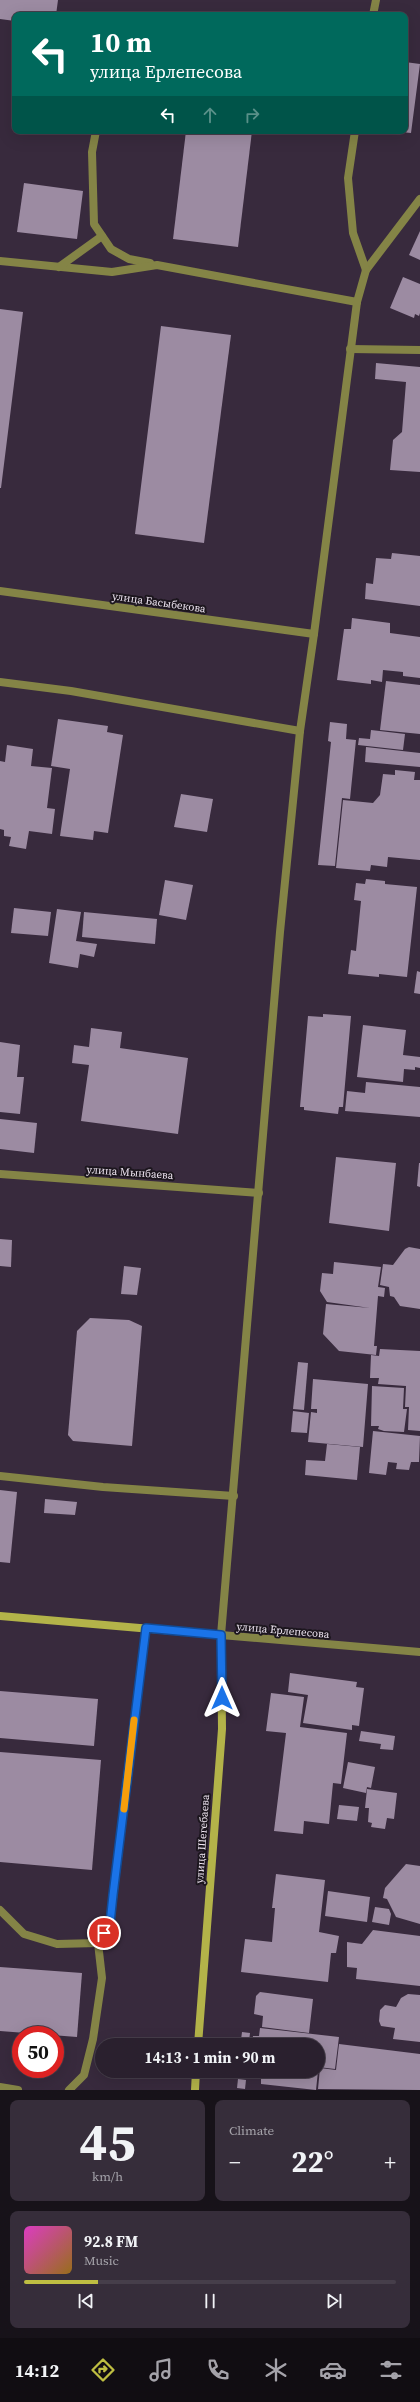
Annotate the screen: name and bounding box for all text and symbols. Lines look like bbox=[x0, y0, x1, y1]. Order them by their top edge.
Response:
text: 10 m bbox=[90, 23, 152, 61]
icon: left bbox=[24, 28, 76, 80]
text: улица Ерлепесова bbox=[90, 59, 242, 84]
icon: left bbox=[157, 104, 179, 126]
icon: ahead bbox=[199, 104, 221, 126]
icon: right bbox=[241, 104, 263, 126]
street label: улица Басыбекова bbox=[111, 589, 207, 617]
street label: улица Мынбаева bbox=[86, 1162, 174, 1183]
street label: улица Ерлепесова bbox=[236, 1619, 330, 1642]
position arrow bbox=[201, 1677, 243, 1719]
street label: улица Шегебаева bbox=[192, 1794, 213, 1884]
pin bbox=[87, 1916, 121, 1950]
icon: arrive bbox=[93, 1922, 115, 1944]
speed limit sign: 50 bbox=[12, 2026, 64, 2078]
text: 14:13 · 1 min · 90 m bbox=[145, 2047, 275, 2068]
text: 45 bbox=[79, 2106, 136, 2177]
text: Climate bbox=[229, 2122, 274, 2139]
text: 22° bbox=[291, 2141, 334, 2182]
text: − bbox=[229, 2147, 241, 2177]
text: + bbox=[384, 2147, 396, 2177]
text: km/h bbox=[92, 2168, 123, 2185]
text: 92.8 FM bbox=[84, 2231, 138, 2252]
text: Music bbox=[84, 2252, 119, 2269]
icon: previous bbox=[75, 2290, 97, 2312]
icon: pause bbox=[199, 2290, 221, 2312]
icon: next bbox=[323, 2290, 345, 2312]
icon: directions bbox=[89, 2356, 117, 2384]
icon: music bbox=[147, 2356, 175, 2384]
icon: phone bbox=[204, 2356, 232, 2384]
icon: climate bbox=[262, 2356, 290, 2384]
icon: car bbox=[319, 2356, 347, 2384]
icon: filters bbox=[377, 2356, 405, 2384]
text: 14:12 bbox=[15, 2358, 59, 2383]

